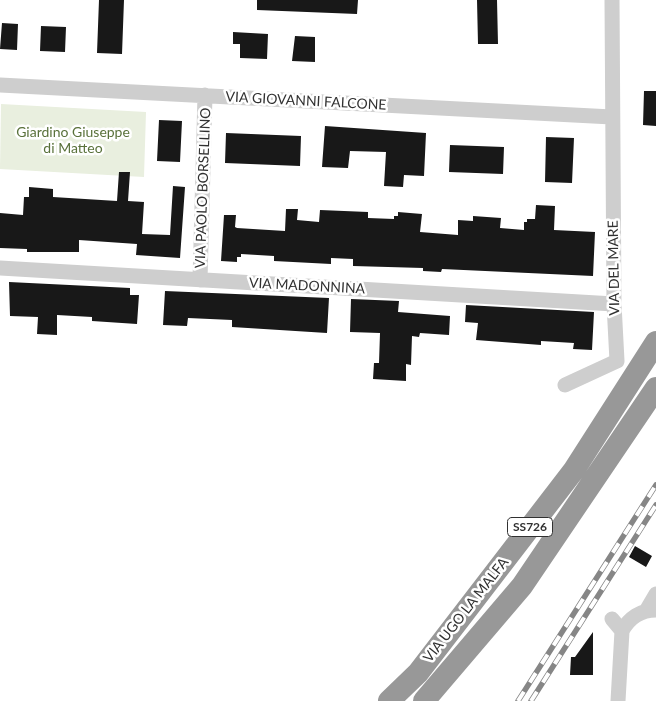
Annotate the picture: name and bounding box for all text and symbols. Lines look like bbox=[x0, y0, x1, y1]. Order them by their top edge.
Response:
street label: VIA GIOVANNI FALCONE bbox=[225, 88, 387, 114]
street label: VIA PAOLO BORSELLINO bbox=[192, 107, 214, 269]
park label: Giardino Giuseppe di Matteo bbox=[16, 124, 130, 156]
street label: VIA DEL MARE bbox=[605, 220, 623, 316]
street label: VIA MADONNINA bbox=[249, 275, 365, 297]
road number: SS726 bbox=[508, 518, 552, 536]
street label: VIA UGO LA MALFA bbox=[420, 554, 512, 666]

